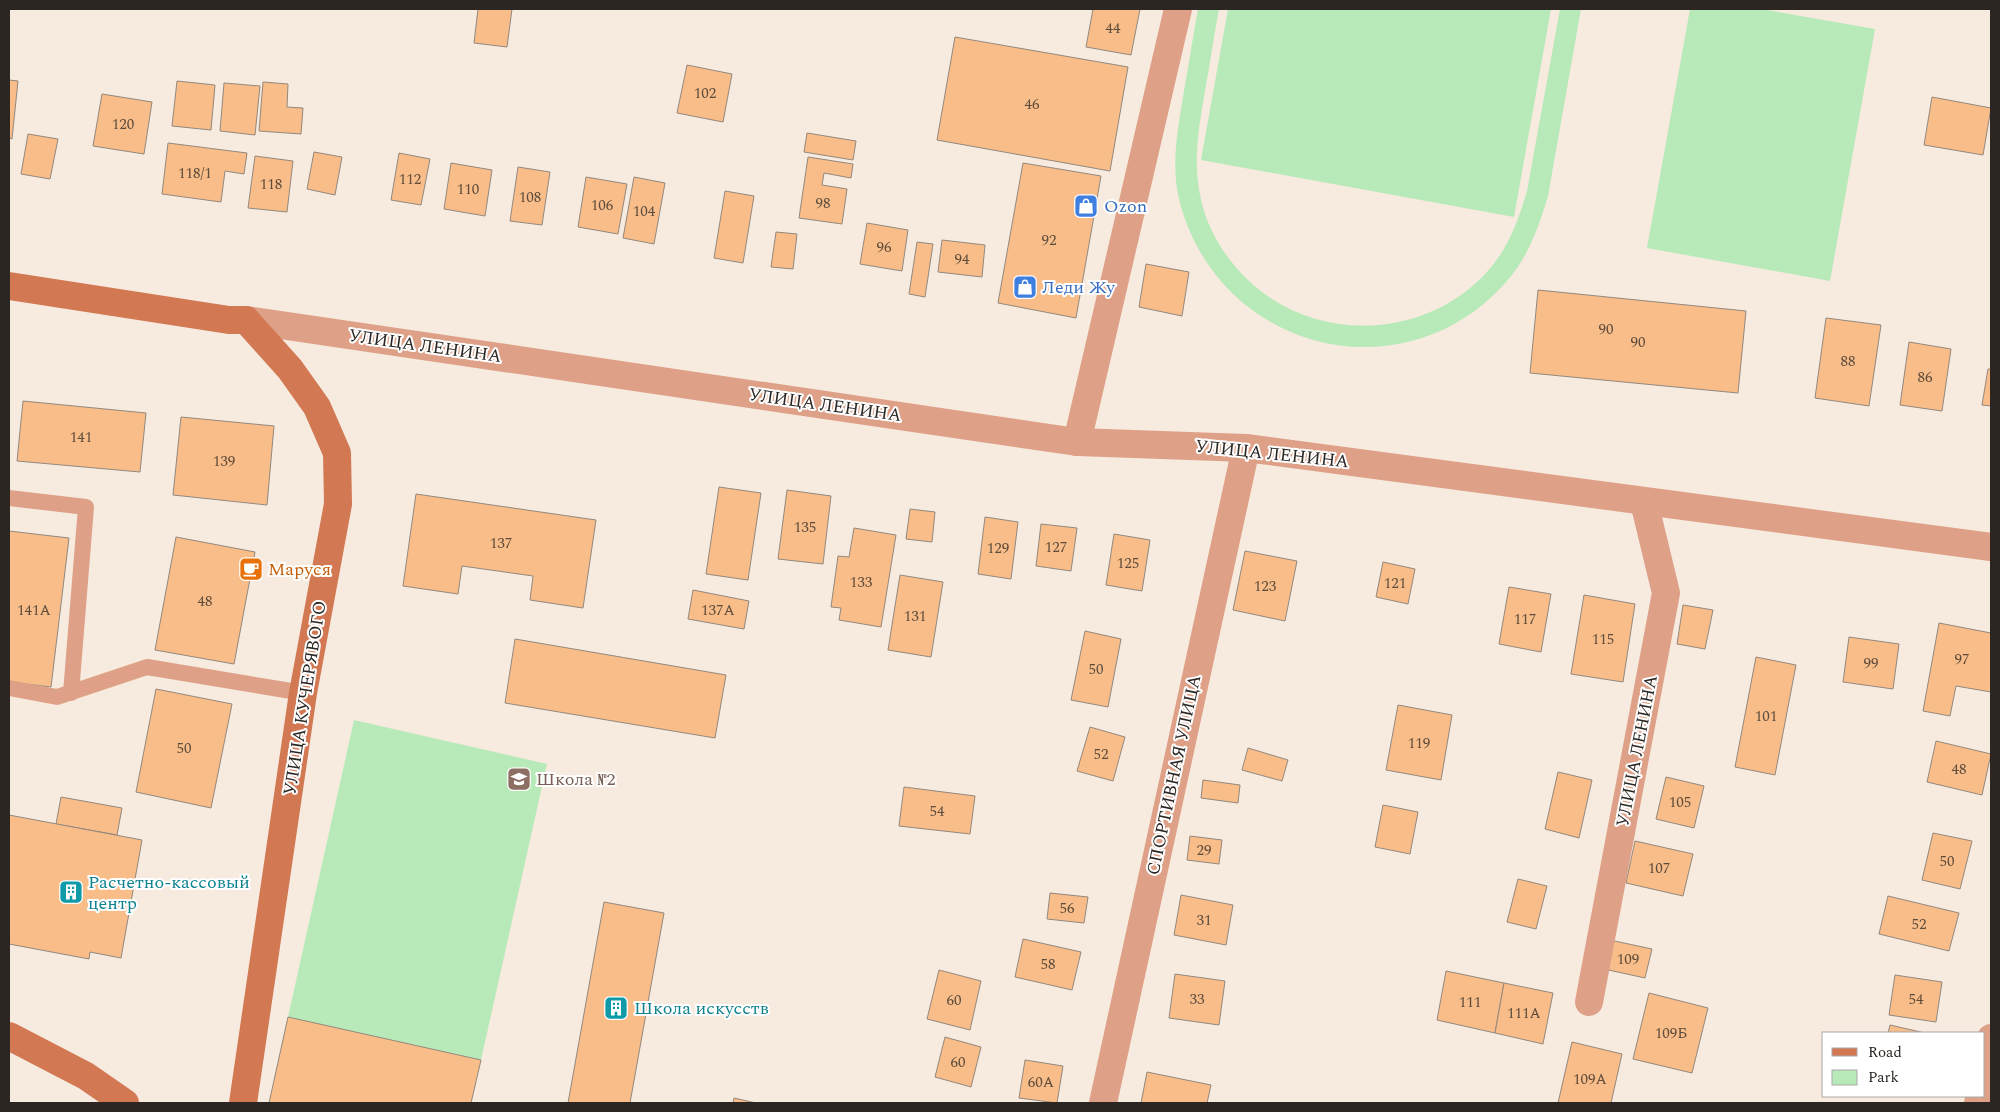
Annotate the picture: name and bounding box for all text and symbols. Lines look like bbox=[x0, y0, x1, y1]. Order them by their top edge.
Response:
house number: 44 bbox=[1105, 17, 1121, 40]
house number: 102 bbox=[694, 82, 716, 105]
house number: 46 bbox=[1024, 93, 1040, 116]
house number: 120 bbox=[112, 113, 134, 136]
house number: 118/1 bbox=[178, 162, 212, 185]
house number: 112 bbox=[399, 168, 421, 191]
house number: 118 bbox=[260, 173, 282, 196]
house number: 110 bbox=[457, 178, 479, 201]
house number: 108 bbox=[519, 186, 541, 209]
house number: 98 bbox=[815, 192, 831, 215]
shop icon: Ozon bbox=[1073, 193, 1099, 219]
place label: Ozon bbox=[1104, 193, 1147, 220]
house number: 106 bbox=[591, 194, 614, 217]
house number: 104 bbox=[633, 200, 656, 223]
house number: 92 bbox=[1041, 229, 1057, 252]
house number: 96 bbox=[876, 236, 892, 259]
house number: 94 bbox=[954, 248, 970, 271]
shop icon: Леди Жу bbox=[1012, 274, 1038, 300]
place label: Леди Жу bbox=[1042, 274, 1116, 301]
house number: 90 bbox=[1598, 318, 1614, 341]
street label: УЛИЦА ЛЕНИНА bbox=[347, 322, 503, 370]
house number: 90 bbox=[1630, 331, 1646, 354]
house number: 88 bbox=[1840, 350, 1856, 373]
house number: 86 bbox=[1917, 366, 1933, 389]
street label: УЛИЦА ЛЕНИНА bbox=[747, 381, 903, 429]
house number: 141 bbox=[70, 426, 92, 449]
street label: УЛИЦА ЛЕНИНА bbox=[1194, 433, 1350, 475]
house number: 139 bbox=[213, 450, 235, 473]
house number: 135 bbox=[794, 516, 816, 539]
house number: 137 bbox=[490, 532, 512, 555]
house number: 127 bbox=[1045, 536, 1067, 559]
house number: 129 bbox=[987, 537, 1009, 560]
house number: 125 bbox=[1117, 552, 1139, 575]
cafe icon: Маруся bbox=[238, 556, 264, 582]
place label: Маруся bbox=[268, 556, 331, 583]
house number: 133 bbox=[850, 571, 873, 594]
house number: 121 bbox=[1384, 572, 1406, 595]
house number: 123 bbox=[1254, 575, 1277, 598]
house number: 48 bbox=[197, 590, 213, 613]
house number: 141А bbox=[17, 599, 51, 622]
street label: УЛИЦА КУЧЕРЯВОГО bbox=[276, 599, 334, 797]
house number: 137А bbox=[701, 599, 735, 622]
house number: 131 bbox=[904, 605, 926, 628]
house number: 117 bbox=[1514, 608, 1536, 631]
house number: 115 bbox=[1592, 628, 1614, 651]
house number: 97 bbox=[1954, 648, 1970, 671]
house number: 99 bbox=[1863, 652, 1879, 675]
house number: 50 bbox=[1088, 658, 1104, 681]
street label: СПОРТИВНАЯ УЛИЦА bbox=[1140, 672, 1208, 878]
street label: УЛИЦА ЛЕНИНА bbox=[1609, 673, 1665, 829]
house number: 101 bbox=[1755, 705, 1777, 728]
house number: 119 bbox=[1408, 732, 1430, 755]
house number: 50 bbox=[176, 737, 192, 760]
house number: 52 bbox=[1093, 743, 1109, 766]
house number: 48 bbox=[1951, 758, 1967, 781]
school or university icon: Школа №2 bbox=[506, 766, 532, 792]
place label: Школа №2 bbox=[536, 766, 615, 793]
house number: 105 bbox=[1669, 791, 1691, 814]
house number: 54 bbox=[929, 800, 945, 823]
house number: 29 bbox=[1196, 839, 1212, 862]
house number: 50 bbox=[1939, 850, 1955, 873]
house number: 107 bbox=[1648, 857, 1670, 880]
place label: Расчетно-кассовый центр bbox=[88, 869, 250, 917]
building icon: Расчетно-кассовый центр bbox=[58, 879, 84, 905]
house number: 56 bbox=[1059, 897, 1075, 920]
house number: 31 bbox=[1196, 909, 1212, 932]
house number: 52 bbox=[1911, 913, 1927, 936]
house number: 109 bbox=[1617, 948, 1639, 971]
house number: 58 bbox=[1040, 953, 1056, 976]
house number: 33 bbox=[1189, 988, 1205, 1011]
house number: 54 bbox=[1908, 988, 1924, 1011]
house number: 60 bbox=[946, 989, 962, 1012]
house number: 111 bbox=[1459, 991, 1481, 1014]
building icon: Школа искусств bbox=[603, 995, 629, 1021]
place label: Школа искусств bbox=[634, 995, 769, 1022]
house number: 111А bbox=[1507, 1002, 1541, 1025]
house number: 109Б bbox=[1655, 1022, 1687, 1045]
legend bbox=[1822, 1032, 1985, 1097]
text: Road bbox=[1868, 1041, 1902, 1064]
house number: 60 bbox=[950, 1051, 966, 1074]
text: Park bbox=[1868, 1066, 1899, 1089]
house number: 109А bbox=[1573, 1068, 1607, 1091]
house number: 60А bbox=[1028, 1071, 1054, 1094]

